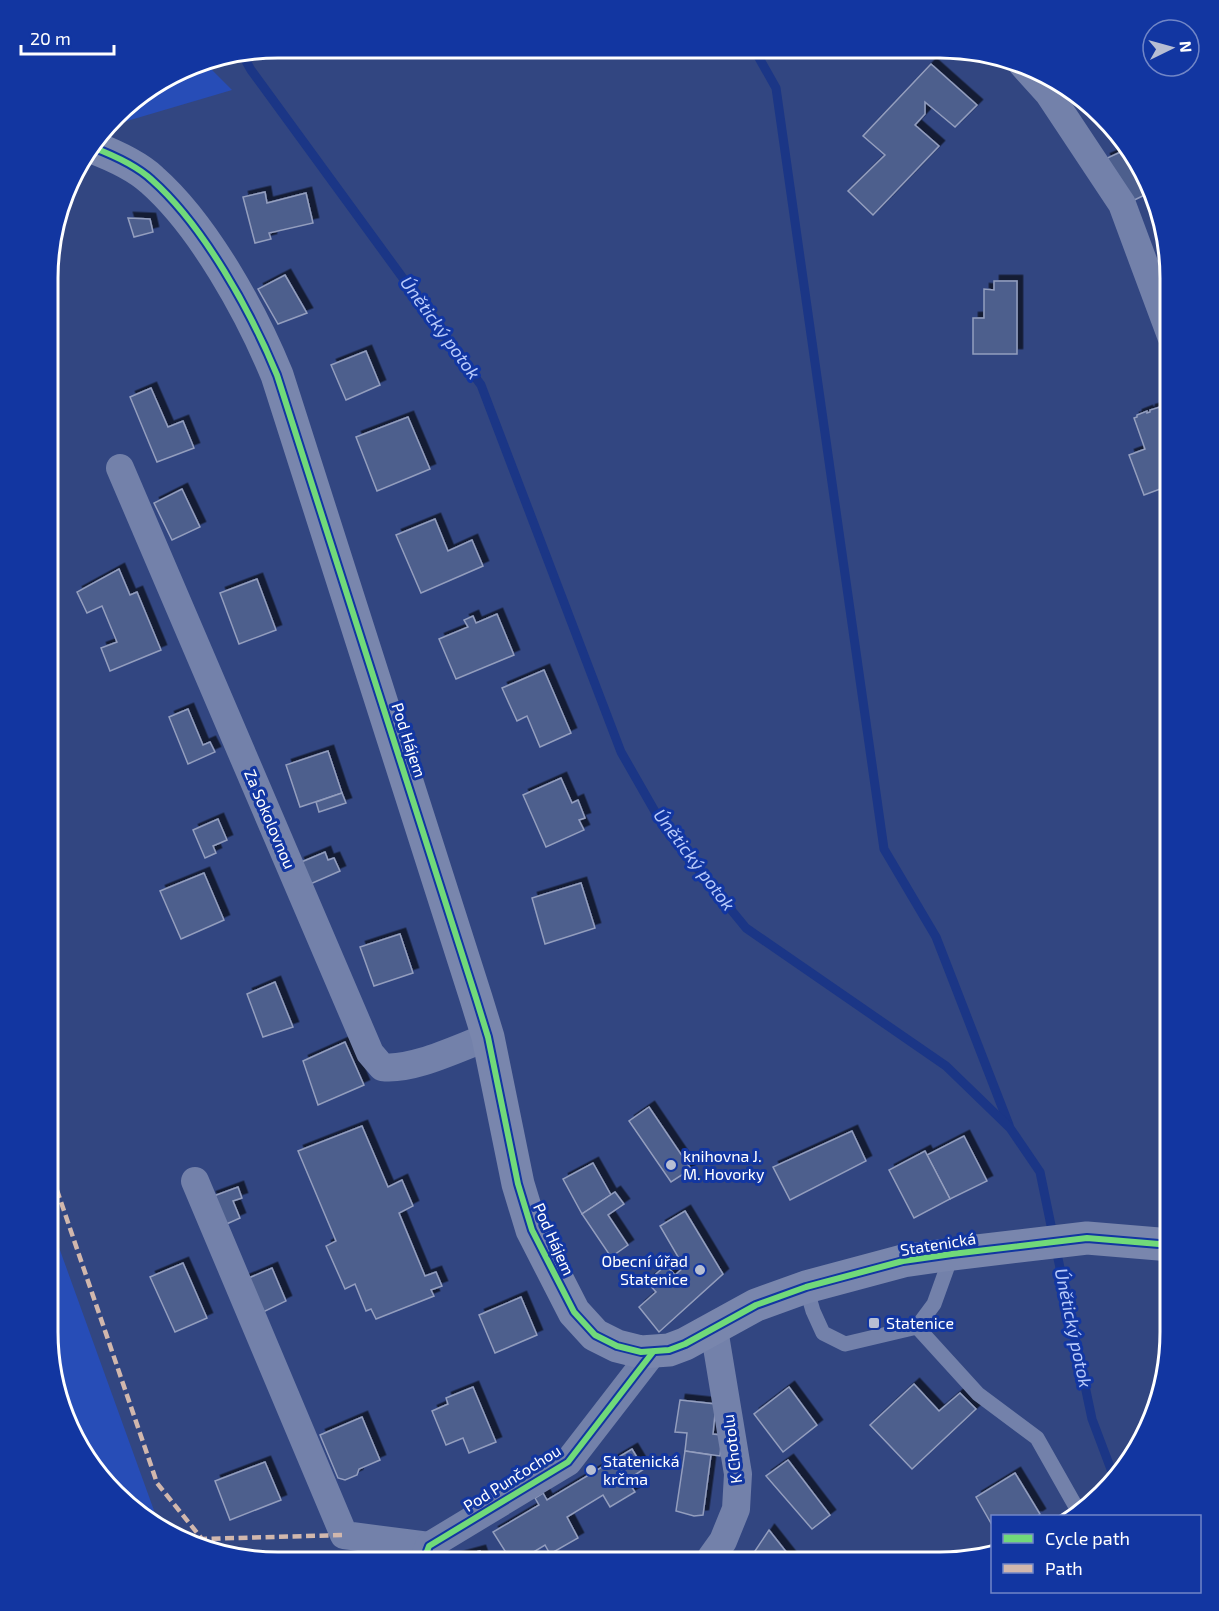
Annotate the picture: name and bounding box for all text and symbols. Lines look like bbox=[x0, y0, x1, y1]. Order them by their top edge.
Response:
scale bar bbox=[21, 18, 114, 56]
north arrow bbox=[1141, 18, 1201, 78]
text: 20 m bbox=[30, 27, 71, 49]
text: N bbox=[1176, 40, 1196, 53]
water label: Únětický potok bbox=[396, 272, 485, 383]
street label: Pod Hájem bbox=[388, 700, 430, 780]
street label: Za Sokolovnou bbox=[241, 766, 300, 871]
water label: Únětický potok bbox=[649, 804, 740, 915]
place label: knihovna J. M. Hovorky bbox=[683, 1146, 765, 1183]
marker: knihovna J. M. Hovorky bbox=[664, 1158, 678, 1172]
street label: Pod Hájem bbox=[529, 1200, 579, 1278]
street label: Statenická bbox=[899, 1228, 977, 1259]
place label: Obecní úřad Statenice bbox=[601, 1251, 688, 1288]
marker: Obecní úřad Statenice bbox=[693, 1263, 707, 1277]
water label: Únětický potok bbox=[1051, 1266, 1097, 1390]
place label: Statenice bbox=[886, 1313, 954, 1332]
marker: Statenice bbox=[867, 1316, 881, 1330]
street label: K Chotolu bbox=[718, 1413, 745, 1485]
street label: Pod Punčochou bbox=[460, 1440, 564, 1515]
place label: Statenická krčma bbox=[603, 1451, 679, 1488]
marker: Statenická krčma bbox=[584, 1463, 598, 1477]
legend bbox=[991, 1515, 1201, 1593]
text: Cycle path bbox=[1045, 1527, 1130, 1549]
text: Path bbox=[1045, 1557, 1083, 1579]

